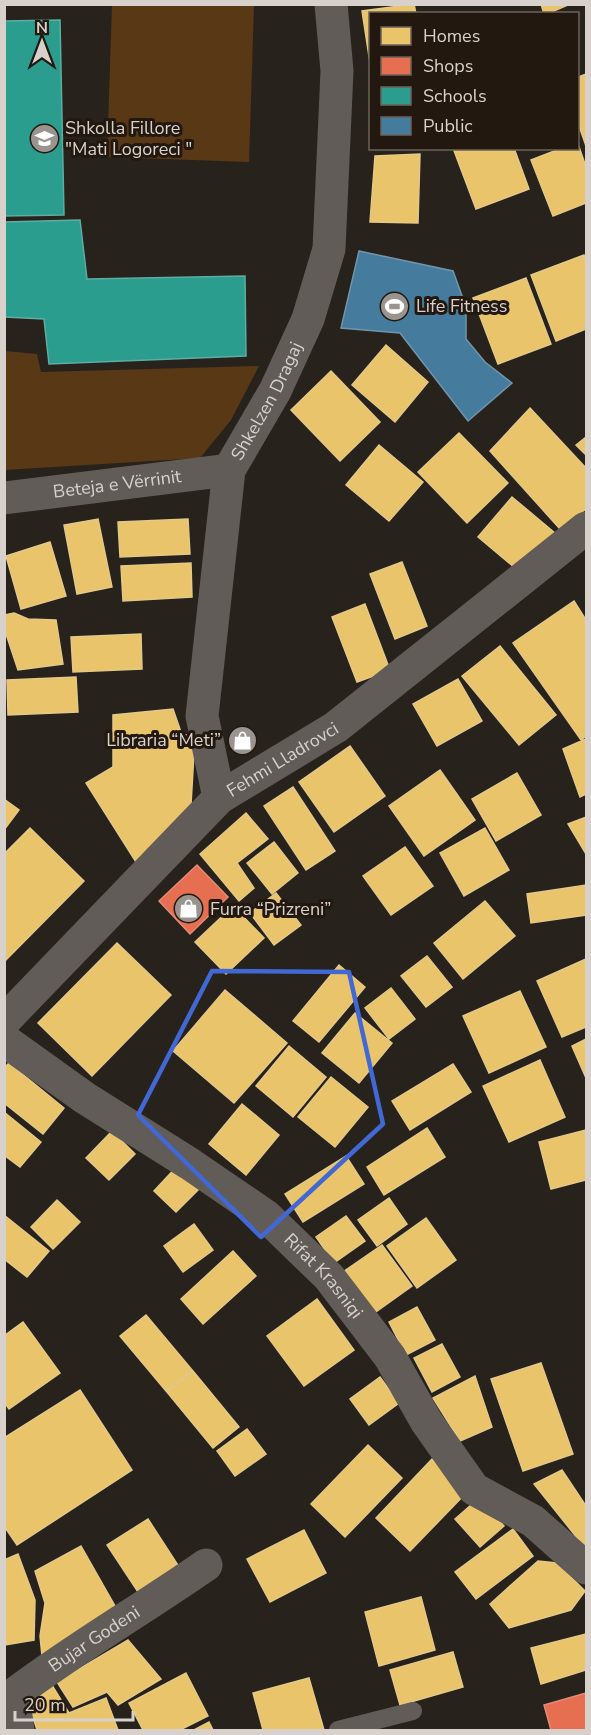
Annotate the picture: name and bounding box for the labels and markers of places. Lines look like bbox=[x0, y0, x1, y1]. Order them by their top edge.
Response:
place label: Shkolla Fillore "Mati Logoreci " bbox=[65, 116, 192, 161]
school or university icon: Shkolla Fillore "Mati Logoreci " bbox=[28, 122, 60, 154]
sports icon: Life Fitness bbox=[379, 290, 411, 322]
place label: Life Fitness bbox=[416, 294, 507, 318]
shop icon: Libraria “Meti” bbox=[226, 724, 258, 756]
place label: Libraria “Meti” bbox=[106, 728, 221, 752]
shop icon: Furra “Prizreni” bbox=[173, 893, 205, 925]
place label: Furra “Prizreni” bbox=[210, 897, 331, 921]

